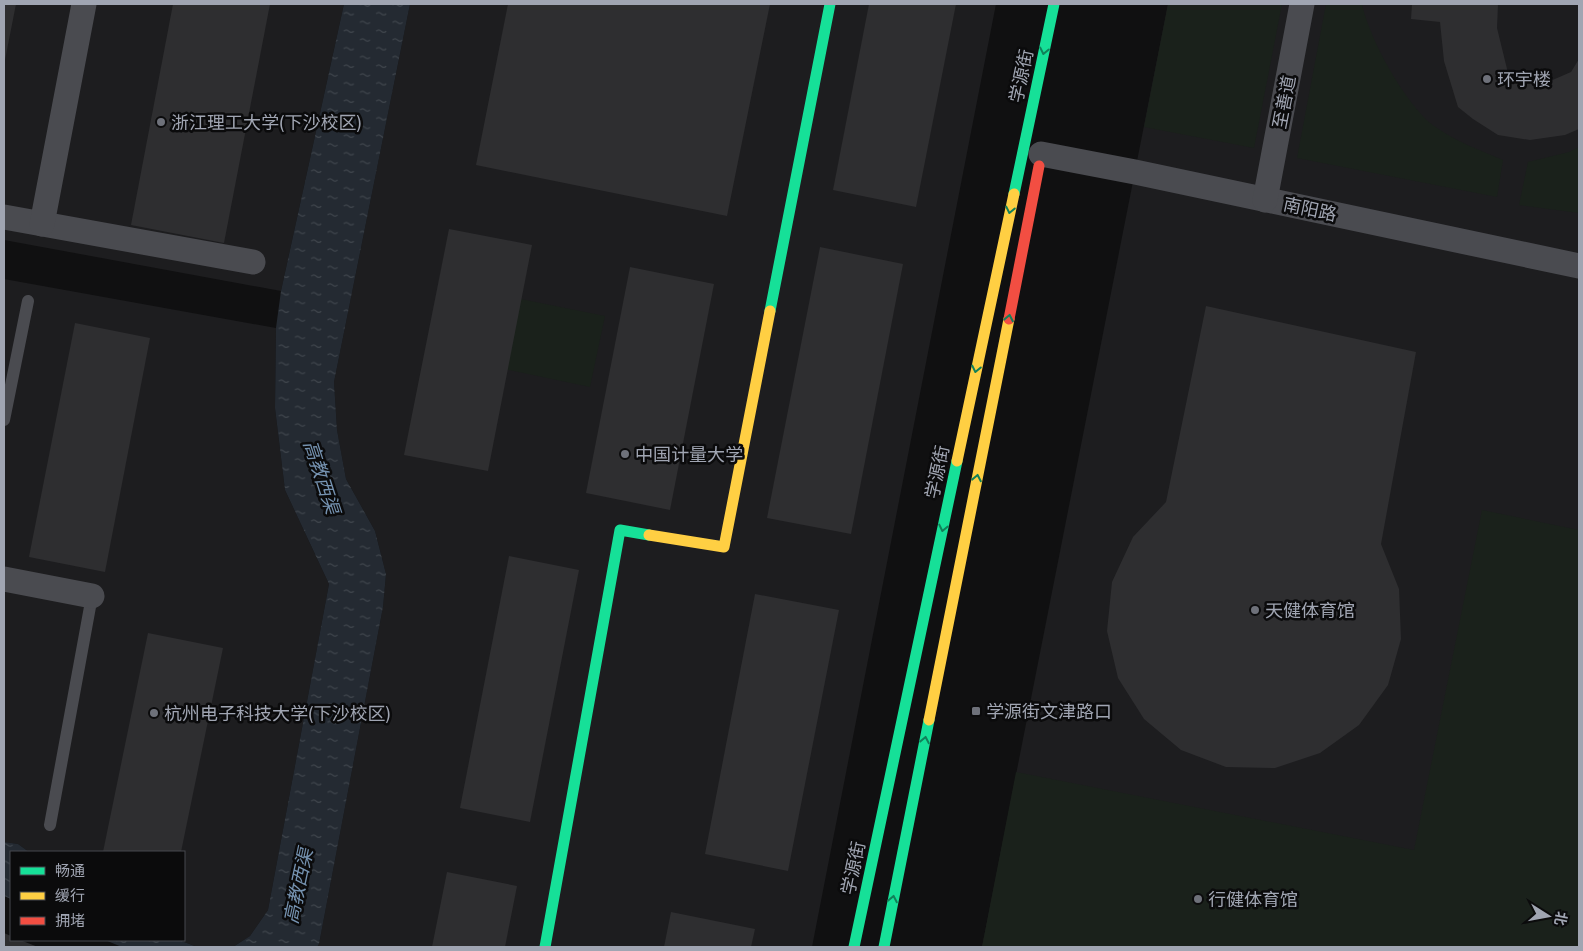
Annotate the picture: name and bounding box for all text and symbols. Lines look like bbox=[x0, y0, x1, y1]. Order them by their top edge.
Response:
street label: 学源街 bbox=[1005, 47, 1037, 105]
one-way arrow bbox=[1039, 47, 1050, 56]
place label: 环宇楼 bbox=[1497, 69, 1551, 90]
street label: 至善道 bbox=[1269, 73, 1299, 131]
marker: 环宇楼 bbox=[1481, 73, 1493, 85]
place label: 浙江理工大学(下沙校区) bbox=[171, 112, 362, 133]
marker: 浙江理工大学(下沙校区) bbox=[155, 116, 167, 128]
street label: 南阳路 bbox=[1281, 193, 1339, 225]
one-way arrow bbox=[1005, 206, 1016, 215]
one-way arrow bbox=[1003, 314, 1013, 323]
one-way arrow bbox=[972, 365, 982, 374]
water label: 高教西渠 bbox=[300, 437, 345, 519]
street label: 学源街 bbox=[921, 443, 953, 501]
place label: 中国计量大学 bbox=[635, 444, 743, 465]
marker: 中国计量大学 bbox=[619, 448, 631, 460]
one-way arrow bbox=[971, 473, 982, 482]
one-way arrow bbox=[938, 524, 949, 533]
place label: 天健体育馆 bbox=[1265, 600, 1355, 621]
marker: 天健体育馆 bbox=[1249, 604, 1261, 616]
place label: 学源街文津路口 bbox=[986, 701, 1112, 722]
place label: 杭州电子科技大学(下沙校区) bbox=[164, 703, 391, 724]
marker: 学源街文津路口 bbox=[970, 705, 982, 717]
marker: 杭州电子科技大学(下沙校区) bbox=[148, 707, 160, 719]
one-way arrow bbox=[919, 736, 930, 744]
street label: 学源街 bbox=[837, 839, 869, 897]
water label: 高教西渠 bbox=[279, 844, 317, 925]
legend bbox=[10, 851, 185, 941]
text: 畅通 bbox=[55, 862, 85, 879]
text: 缓行 bbox=[55, 887, 85, 904]
place label: 行健体育馆 bbox=[1208, 889, 1298, 910]
north arrow bbox=[1523, 891, 1573, 941]
marker: 行健体育馆 bbox=[1192, 893, 1204, 905]
one-way arrow bbox=[888, 895, 898, 904]
text: 北 bbox=[1552, 910, 1570, 927]
text: 拥堵 bbox=[55, 912, 85, 929]

